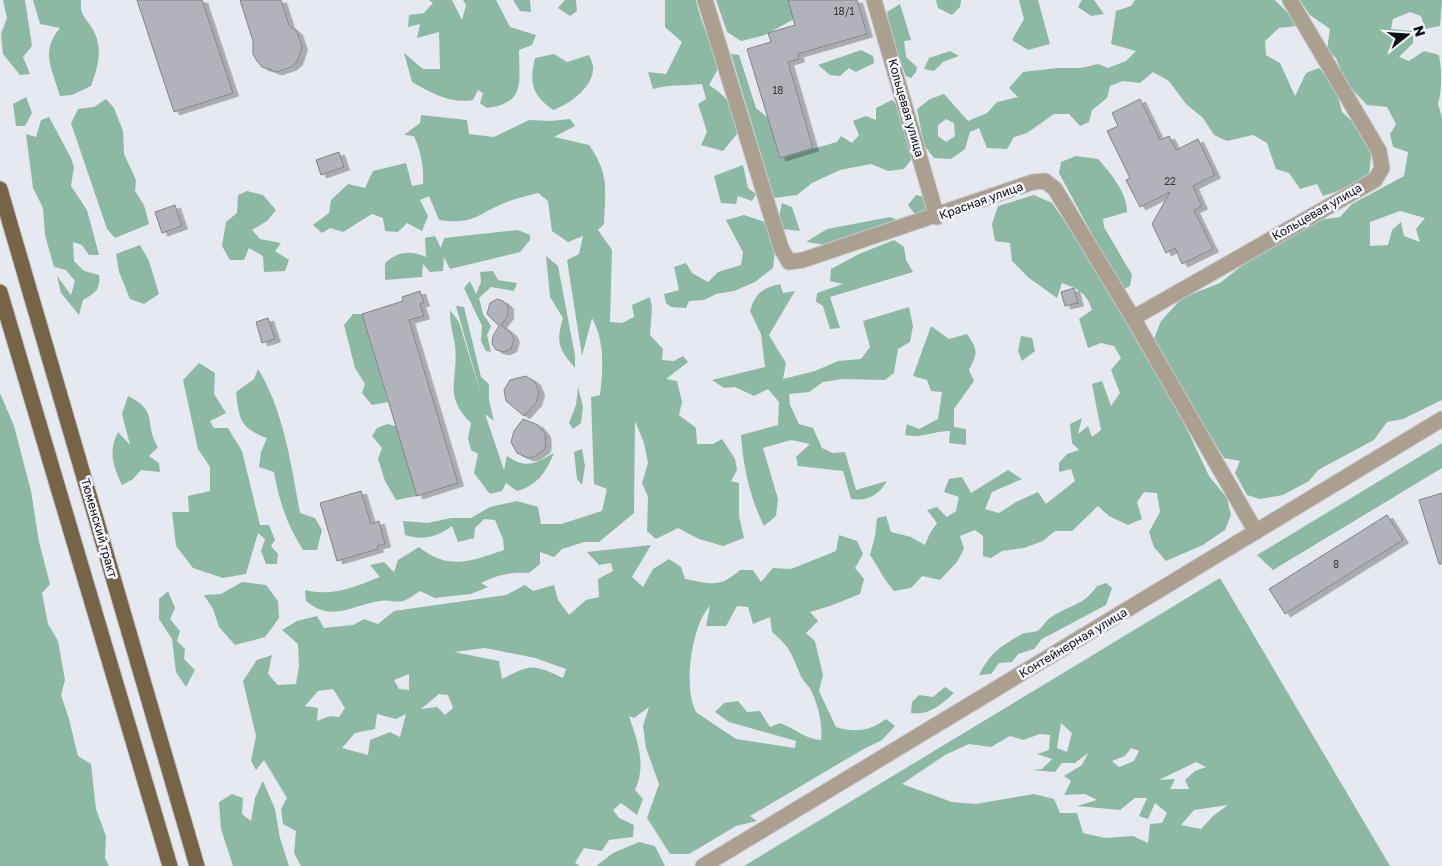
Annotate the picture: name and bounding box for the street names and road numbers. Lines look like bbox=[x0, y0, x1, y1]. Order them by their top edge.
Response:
street label: Кольцевая улица bbox=[885, 57, 928, 159]
street label: Красная улица bbox=[937, 178, 1025, 223]
street label: Кольцевая улица bbox=[1269, 180, 1364, 243]
street label: Тюменский тракт bbox=[78, 477, 121, 579]
street label: Контейнерная улица bbox=[1016, 604, 1130, 681]

